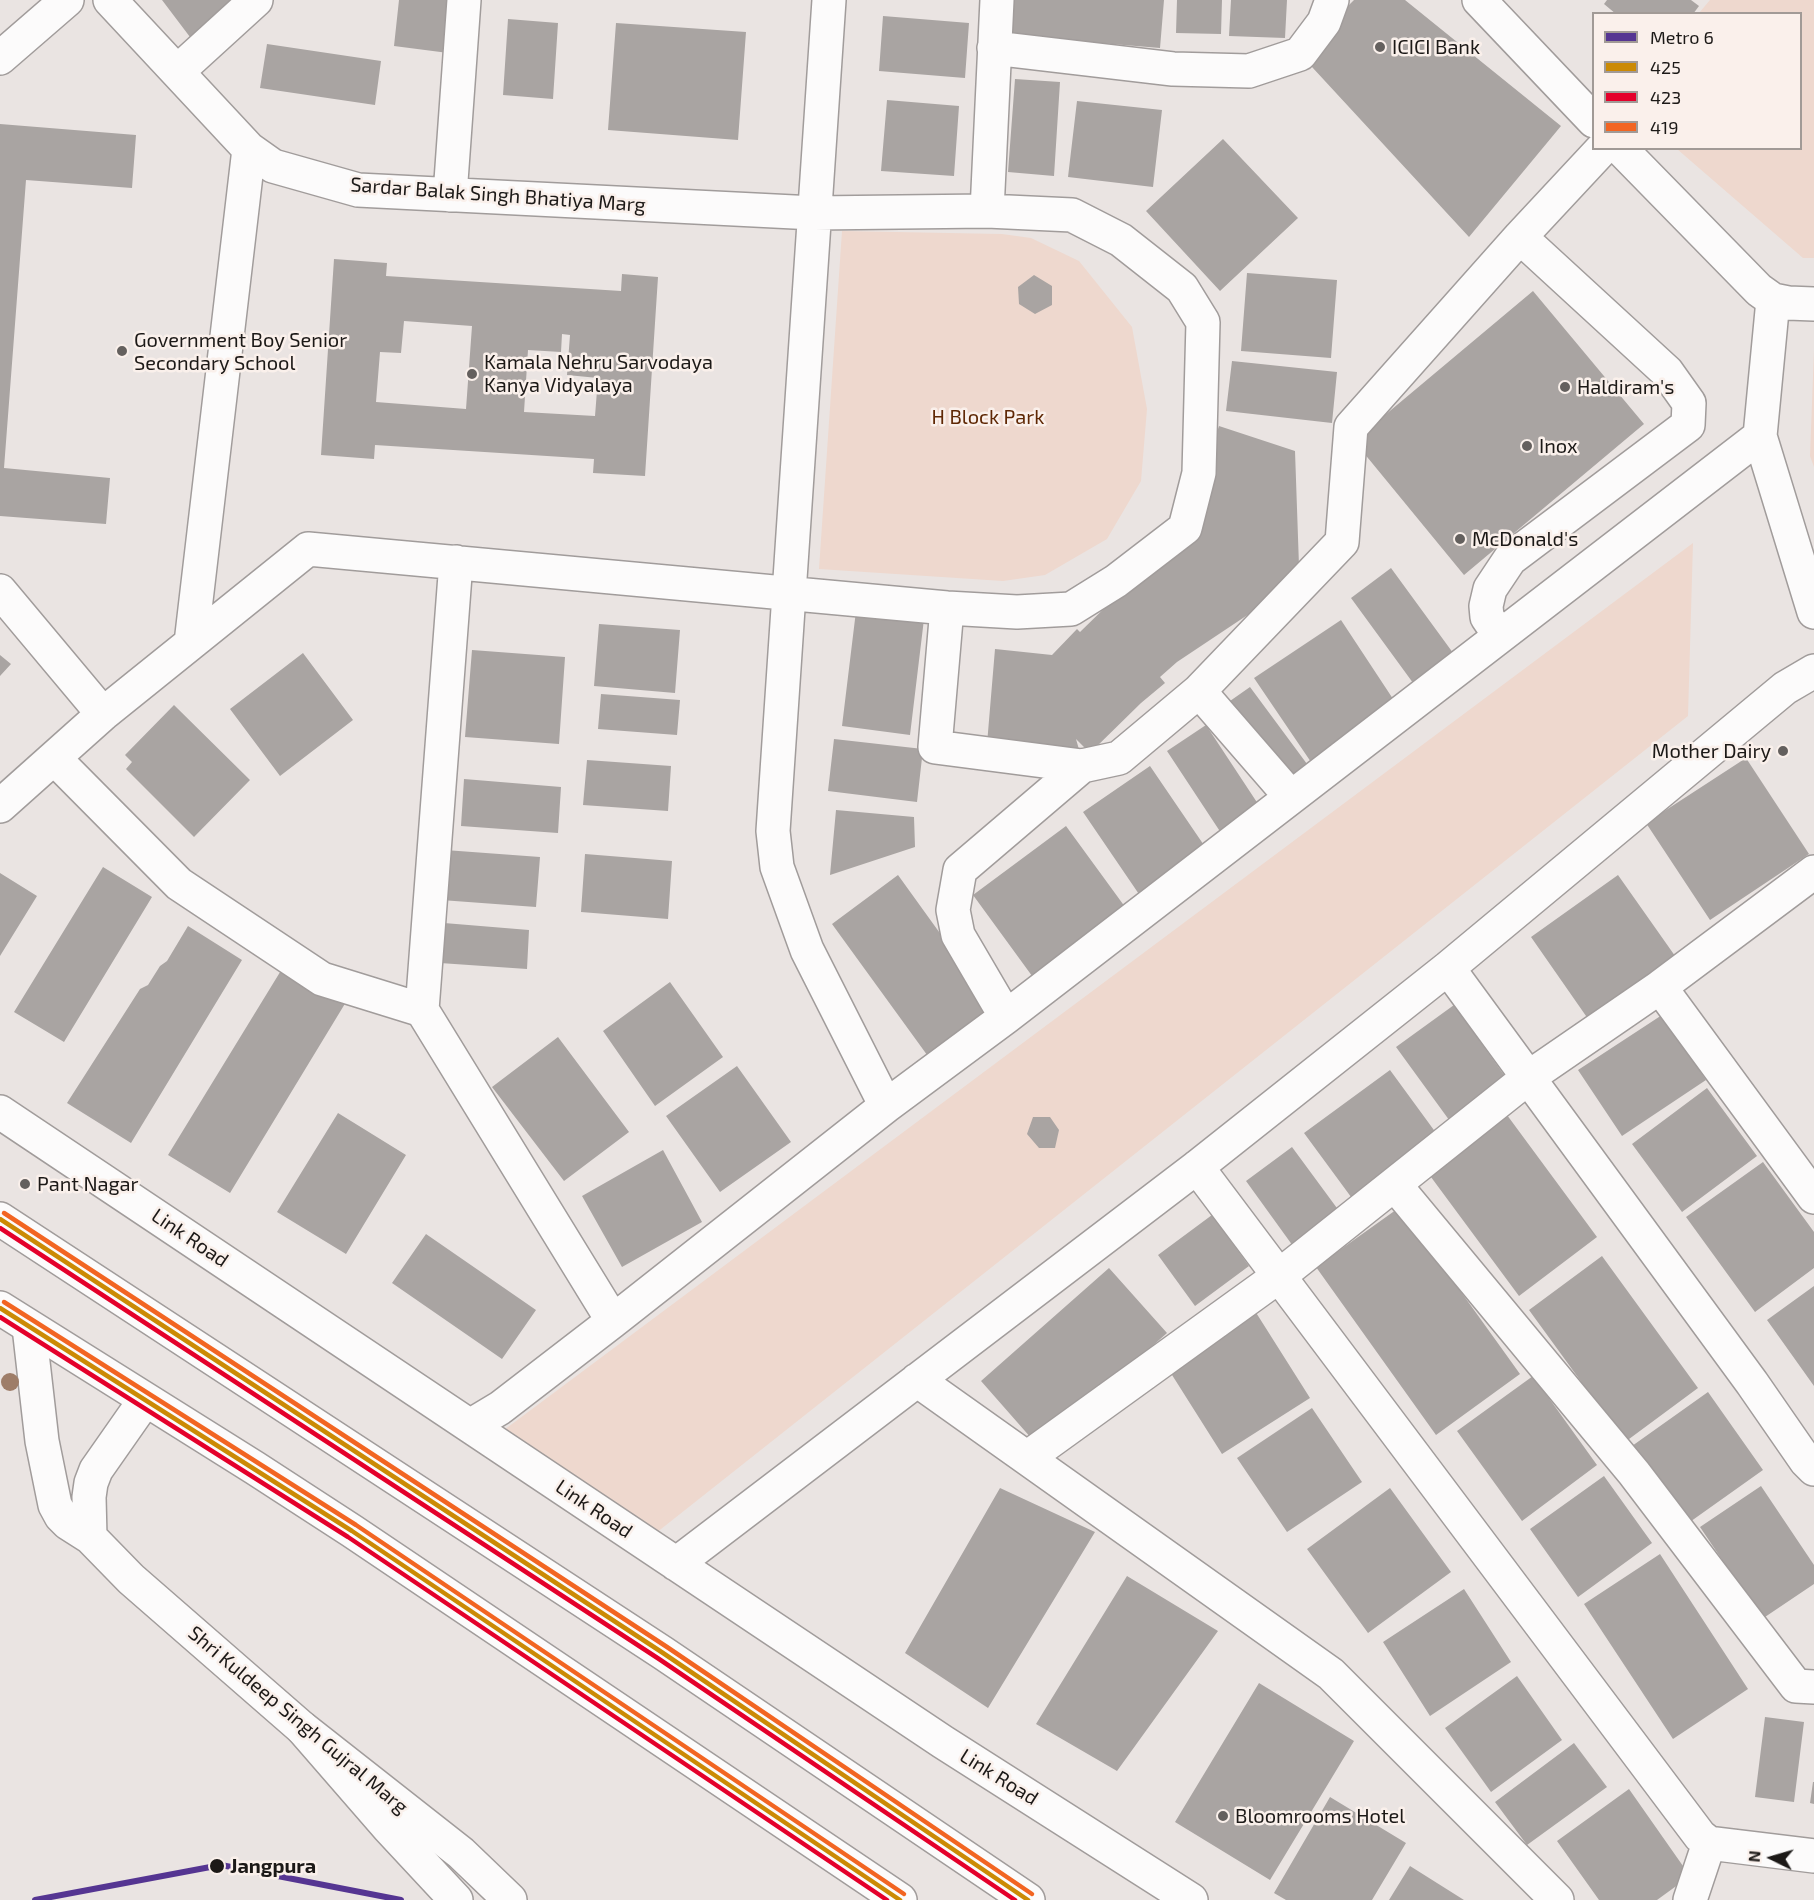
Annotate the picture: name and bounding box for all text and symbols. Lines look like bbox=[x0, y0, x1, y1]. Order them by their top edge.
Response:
legend bbox=[1592, 12, 1802, 150]
text: Metro 6 bbox=[1650, 26, 1714, 48]
place label: ICICI Bank bbox=[1392, 35, 1480, 59]
marker: ICICI Bank bbox=[1373, 40, 1387, 54]
text: 425 bbox=[1650, 56, 1681, 78]
text: 423 bbox=[1650, 86, 1681, 108]
text: 419 bbox=[1650, 116, 1679, 138]
street label: Sardar Balak Singh Bhatiya Marg bbox=[350, 173, 646, 217]
place label: Government Boy Senior Secondary School bbox=[134, 328, 347, 375]
marker: Government Boy Senior Secondary School bbox=[115, 344, 129, 358]
place label: Kamala Nehru Sarvodaya Kanya Vidyalaya bbox=[484, 350, 713, 397]
marker: Kamala Nehru Sarvodaya Kanya Vidyalaya bbox=[465, 367, 479, 381]
place label: Haldiram's bbox=[1577, 375, 1674, 399]
marker: Haldiram's bbox=[1558, 380, 1572, 394]
park label: H Block Park bbox=[932, 405, 1044, 429]
place label: Inox bbox=[1539, 434, 1578, 458]
marker: Inox bbox=[1520, 439, 1534, 453]
place label: McDonald's bbox=[1472, 527, 1578, 551]
marker: McDonald's bbox=[1453, 532, 1467, 546]
place label: Mother Dairy bbox=[1652, 739, 1771, 763]
marker: Mother Dairy bbox=[1776, 744, 1790, 758]
place label: Pant Nagar bbox=[37, 1172, 139, 1196]
marker: Pant Nagar bbox=[18, 1177, 32, 1191]
street label: Link Road bbox=[147, 1204, 233, 1272]
street label: Link Road bbox=[551, 1475, 637, 1543]
street label: Shri Kuldeep Singh Gujral Marg bbox=[183, 1621, 413, 1819]
street label: Link Road bbox=[956, 1744, 1042, 1810]
place label: Bloomrooms Hotel bbox=[1235, 1804, 1405, 1828]
marker: Bloomrooms Hotel bbox=[1216, 1809, 1230, 1823]
north arrow bbox=[1742, 1828, 1802, 1888]
text: N bbox=[1744, 1850, 1764, 1863]
place label: Jangpura bbox=[230, 1854, 316, 1878]
marker: Jangpura bbox=[208, 1857, 226, 1875]

